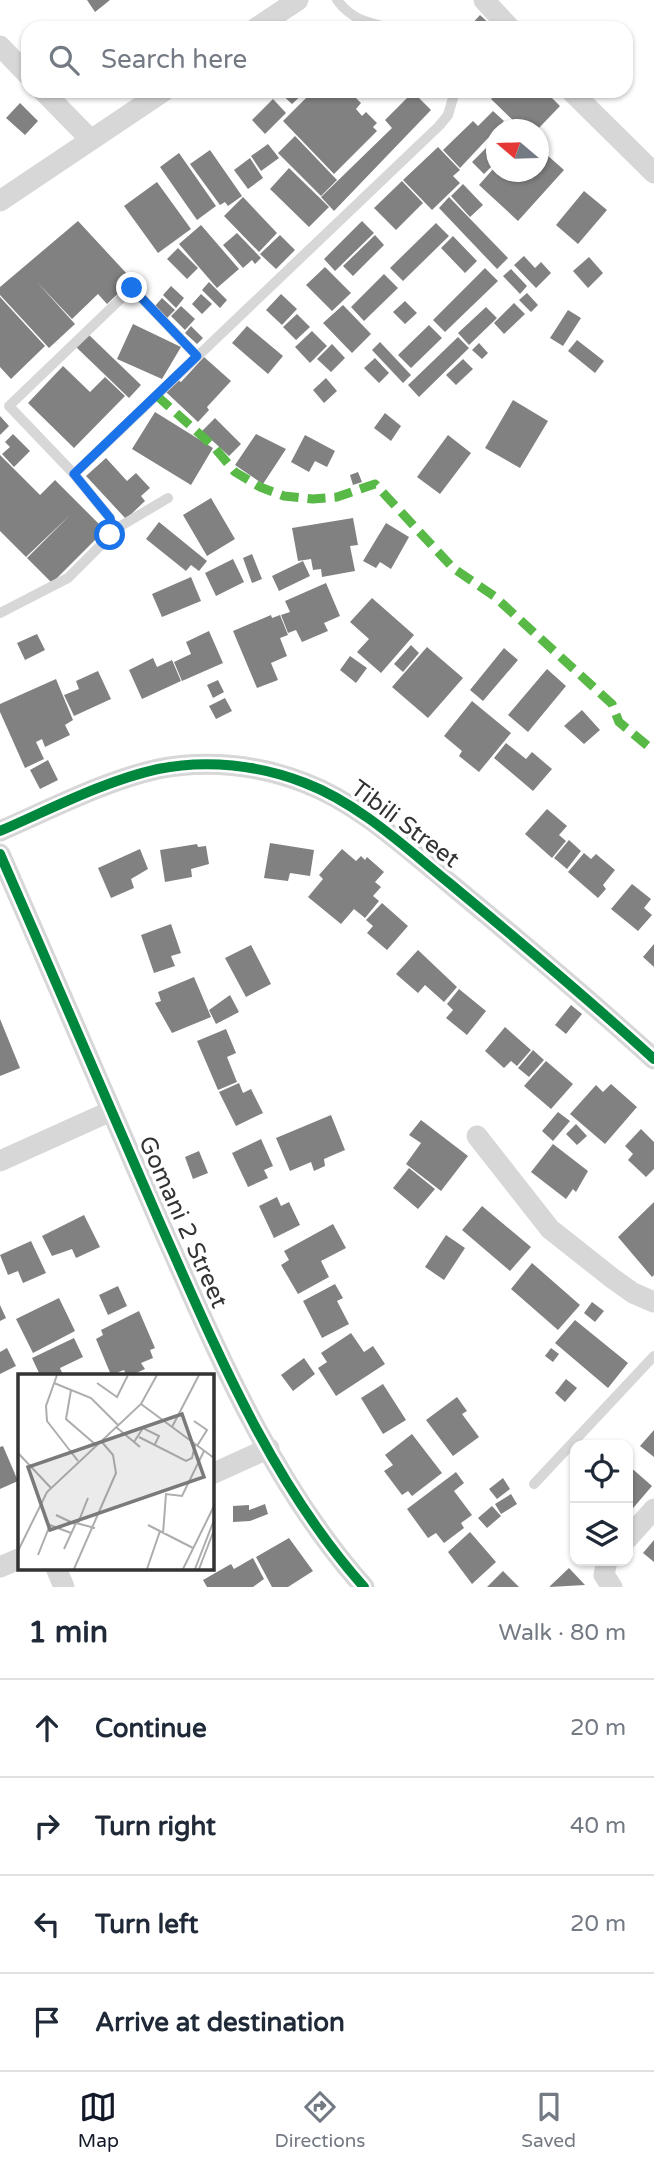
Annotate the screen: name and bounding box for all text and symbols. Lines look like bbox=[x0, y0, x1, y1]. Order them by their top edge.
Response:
search box bbox=[21, 21, 633, 98]
icon: search bbox=[45, 41, 83, 79]
text: Search here bbox=[101, 44, 247, 75]
north arrow bbox=[486, 119, 549, 182]
route end bbox=[116, 272, 147, 303]
route start bbox=[94, 519, 125, 550]
street label: Tibili Street bbox=[345, 774, 465, 874]
street label: Gomani 2 Street bbox=[132, 1132, 234, 1312]
inset map bbox=[18, 1374, 214, 1570]
map controls bbox=[570, 1440, 633, 1566]
button: locate bbox=[570, 1440, 633, 1503]
button: layers bbox=[570, 1503, 633, 1566]
text: 1 min bbox=[28, 1614, 108, 1651]
text: Walk · 80 m bbox=[499, 1619, 626, 1647]
icon: ahead bbox=[28, 1709, 66, 1747]
text: Continue bbox=[95, 1713, 207, 1744]
text: 20 m bbox=[570, 1714, 626, 1742]
icon: right bbox=[28, 1807, 66, 1845]
text: Turn right bbox=[95, 1811, 216, 1842]
text: 40 m bbox=[570, 1812, 626, 1840]
icon: left bbox=[28, 1905, 66, 1943]
text: Turn left bbox=[95, 1909, 198, 1940]
text: 20 m bbox=[570, 1910, 626, 1938]
icon: arrive bbox=[28, 2003, 66, 2041]
text: Arrive at destination bbox=[95, 2007, 345, 2038]
tab: Map bbox=[78, 2088, 119, 2152]
tab: Directions bbox=[275, 2088, 366, 2152]
tab: Saved bbox=[521, 2088, 576, 2152]

